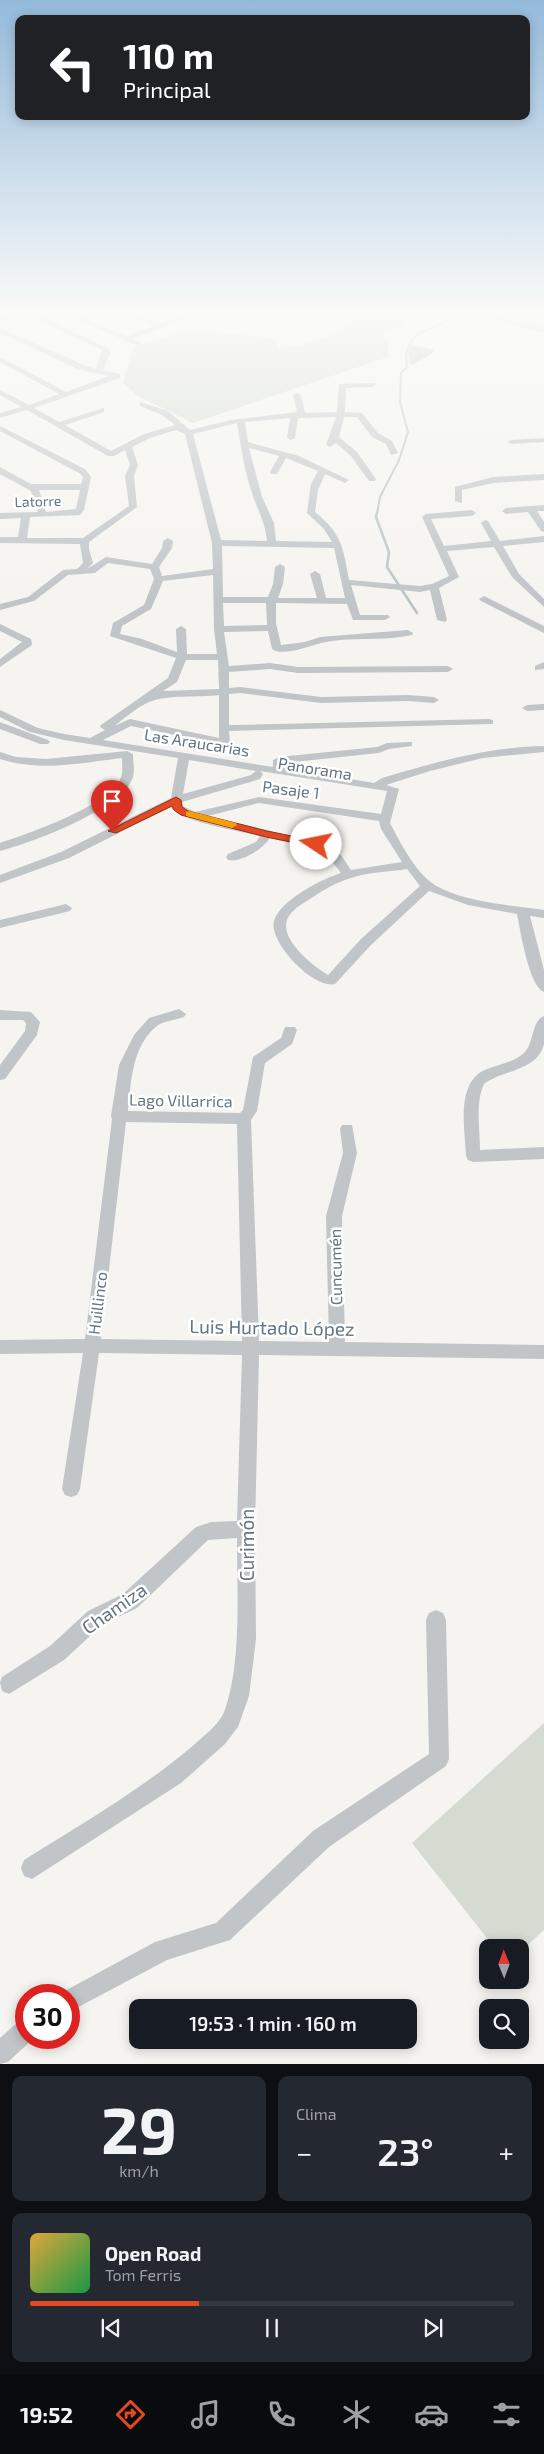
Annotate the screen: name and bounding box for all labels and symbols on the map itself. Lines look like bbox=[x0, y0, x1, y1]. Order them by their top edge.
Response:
street label: Latorre bbox=[14, 492, 62, 510]
street label: Las Araucarias bbox=[143, 724, 251, 760]
street label: Panorama bbox=[277, 753, 353, 783]
street label: Pasaje 1 bbox=[261, 776, 321, 803]
pin bbox=[91, 780, 133, 831]
position arrow bbox=[289, 817, 341, 869]
street label: Lago Villarrica bbox=[129, 1090, 233, 1110]
street label: Cuncumén bbox=[325, 1229, 345, 1305]
street label: Huillinco bbox=[84, 1270, 110, 1336]
street label: Luis Hurtado López bbox=[189, 1314, 355, 1340]
street label: Curimón bbox=[235, 1509, 258, 1581]
street label: Chamiza bbox=[77, 1577, 151, 1639]
north arrow bbox=[479, 1939, 529, 1989]
speed limit sign: 30 bbox=[15, 1984, 80, 2049]

